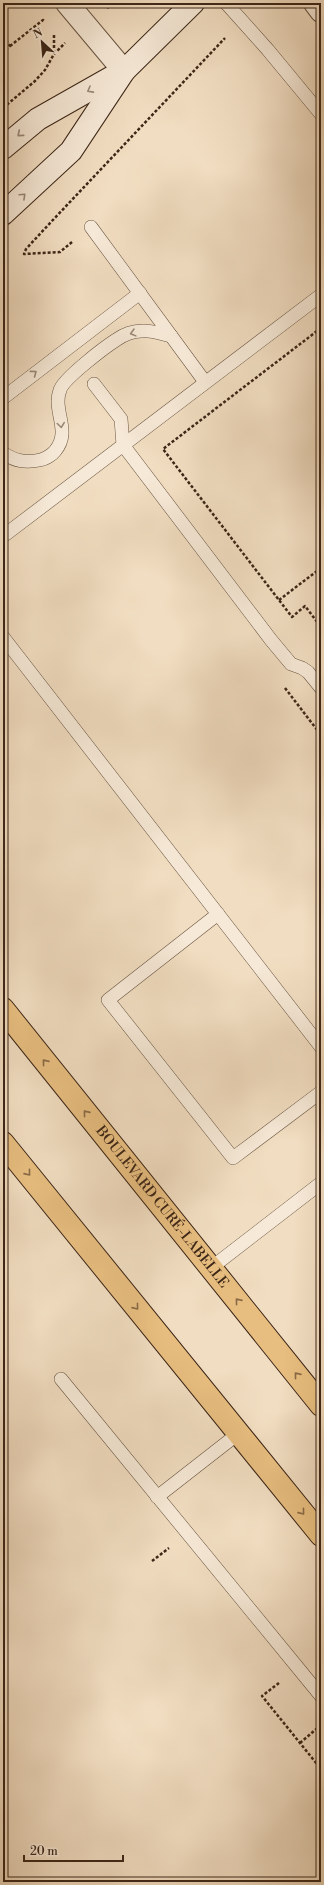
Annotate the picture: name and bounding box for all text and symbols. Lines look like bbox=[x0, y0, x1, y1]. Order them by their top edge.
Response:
north arrow bbox=[22, 22, 62, 62]
text: N bbox=[31, 26, 45, 42]
one-way arrow bbox=[87, 85, 94, 92]
one-way arrow bbox=[18, 129, 25, 136]
one-way arrow bbox=[18, 193, 25, 200]
one-way arrow bbox=[130, 328, 137, 337]
one-way arrow bbox=[29, 371, 36, 378]
one-way arrow bbox=[56, 422, 65, 428]
one-way arrow bbox=[43, 1060, 50, 1067]
one-way arrow bbox=[84, 1110, 91, 1118]
street label: BOULEVARD CURÉ-LABELLE bbox=[91, 1122, 233, 1292]
one-way arrow bbox=[23, 1169, 30, 1176]
one-way arrow bbox=[235, 1299, 242, 1306]
one-way arrow bbox=[131, 1302, 138, 1309]
one-way arrow bbox=[294, 1372, 301, 1379]
one-way arrow bbox=[298, 1507, 305, 1514]
scale bar bbox=[24, 1837, 123, 1863]
text: 20 m bbox=[30, 1844, 58, 1859]

